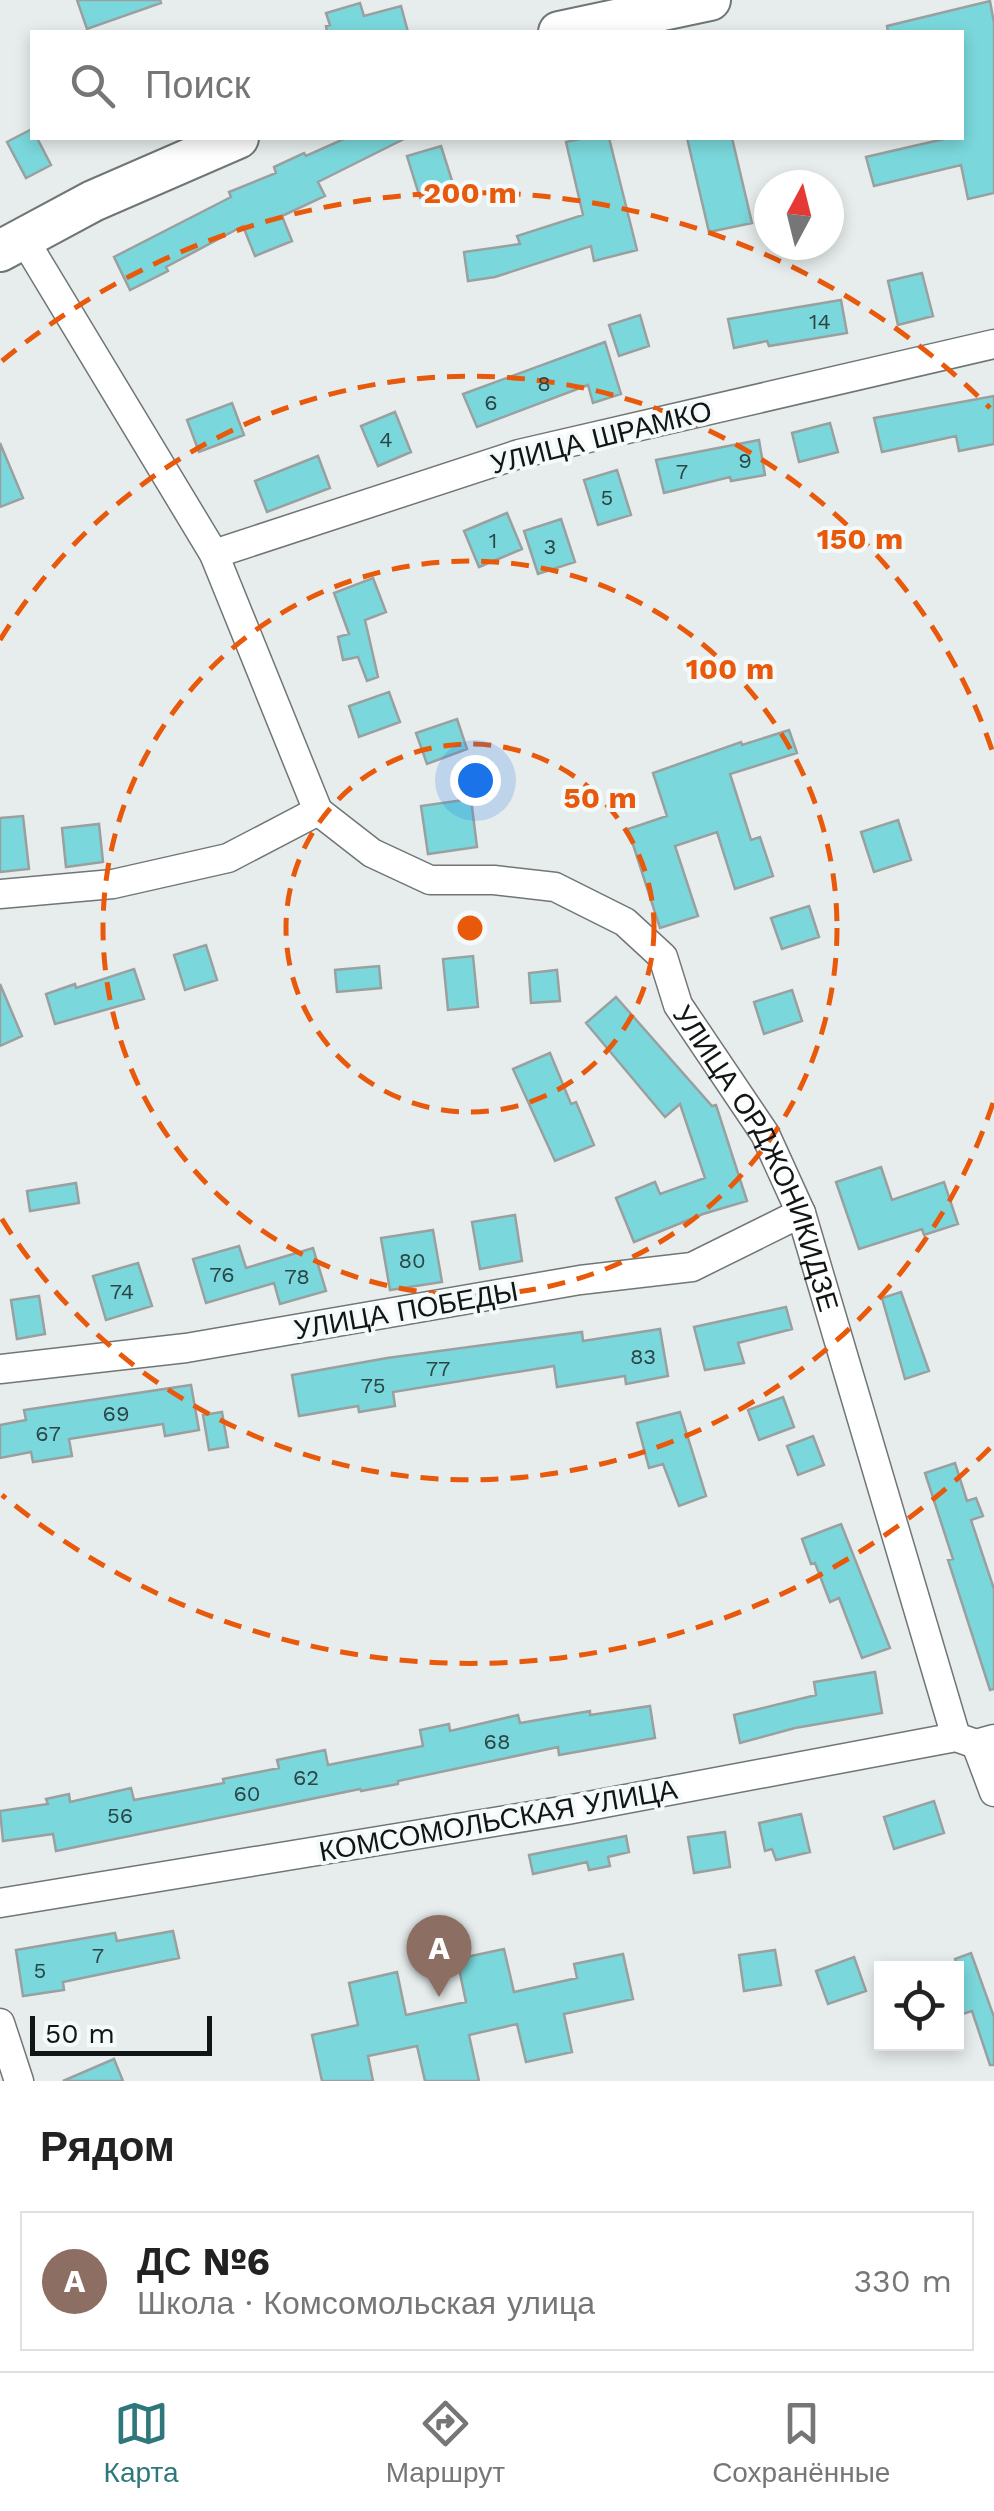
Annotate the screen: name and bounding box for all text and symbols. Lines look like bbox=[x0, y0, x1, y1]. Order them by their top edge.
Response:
search box bbox=[30, 30, 964, 140]
icon: search bbox=[65, 58, 120, 113]
text: Поиск bbox=[145, 63, 250, 107]
north arrow bbox=[754, 170, 844, 260]
text: 200 m bbox=[423, 175, 517, 210]
house number: 14 bbox=[809, 309, 831, 334]
house number: 8 bbox=[537, 371, 551, 396]
house number: 6 bbox=[484, 390, 498, 415]
street label: УЛИЦА ШРАМКО bbox=[487, 394, 715, 481]
house number: 4 bbox=[379, 427, 393, 452]
house number: 9 bbox=[738, 448, 752, 473]
house number: 7 bbox=[676, 459, 688, 484]
house number: 5 bbox=[601, 485, 613, 510]
text: 150 m bbox=[817, 521, 903, 556]
house number: 1 bbox=[489, 528, 497, 553]
house number: 3 bbox=[544, 534, 556, 559]
text: 100 m bbox=[686, 651, 774, 686]
your location bbox=[450, 755, 501, 806]
text: 50 m bbox=[563, 780, 637, 815]
centre of rings bbox=[452, 910, 488, 946]
street label: УЛИЦА ОРДЖОНИКИДЗЕ bbox=[666, 999, 845, 1315]
house number: 80 bbox=[398, 1248, 426, 1273]
house number: 76 bbox=[209, 1262, 235, 1287]
house number: 78 bbox=[284, 1264, 310, 1289]
street label: УЛИЦА ПОБЕДЫ bbox=[291, 1275, 521, 1346]
house number: 74 bbox=[110, 1279, 134, 1304]
house number: 83 bbox=[630, 1344, 656, 1369]
house number: 77 bbox=[426, 1356, 450, 1381]
house number: 75 bbox=[360, 1373, 386, 1398]
house number: 69 bbox=[103, 1401, 129, 1426]
house number: 67 bbox=[35, 1421, 61, 1446]
house number: 68 bbox=[484, 1729, 510, 1754]
house number: 62 bbox=[293, 1765, 319, 1790]
street label: КОМСОМОЛЬСКАЯ УЛИЦА bbox=[316, 1773, 680, 1868]
house number: 60 bbox=[233, 1781, 261, 1806]
house number: 56 bbox=[107, 1803, 133, 1828]
pin: A bbox=[406, 1914, 472, 1997]
house number: 7 bbox=[92, 1943, 104, 1968]
house number: 5 bbox=[34, 1958, 46, 1983]
map controls bbox=[874, 1961, 964, 2051]
button: locate bbox=[874, 1961, 964, 2051]
scale bar bbox=[30, 2011, 212, 2056]
text: 50 m bbox=[45, 2017, 115, 2050]
text: Рядом bbox=[40, 2122, 175, 2171]
text: ДС №6 bbox=[137, 2240, 270, 2284]
text: A bbox=[64, 2262, 85, 2300]
text: 330 m bbox=[853, 2262, 952, 2300]
text: Школа · Комсомольская улица bbox=[137, 2284, 595, 2322]
tab: Карта bbox=[104, 2396, 179, 2489]
tab: Маршрут bbox=[386, 2396, 505, 2489]
tab: Сохранённые bbox=[712, 2396, 890, 2489]

